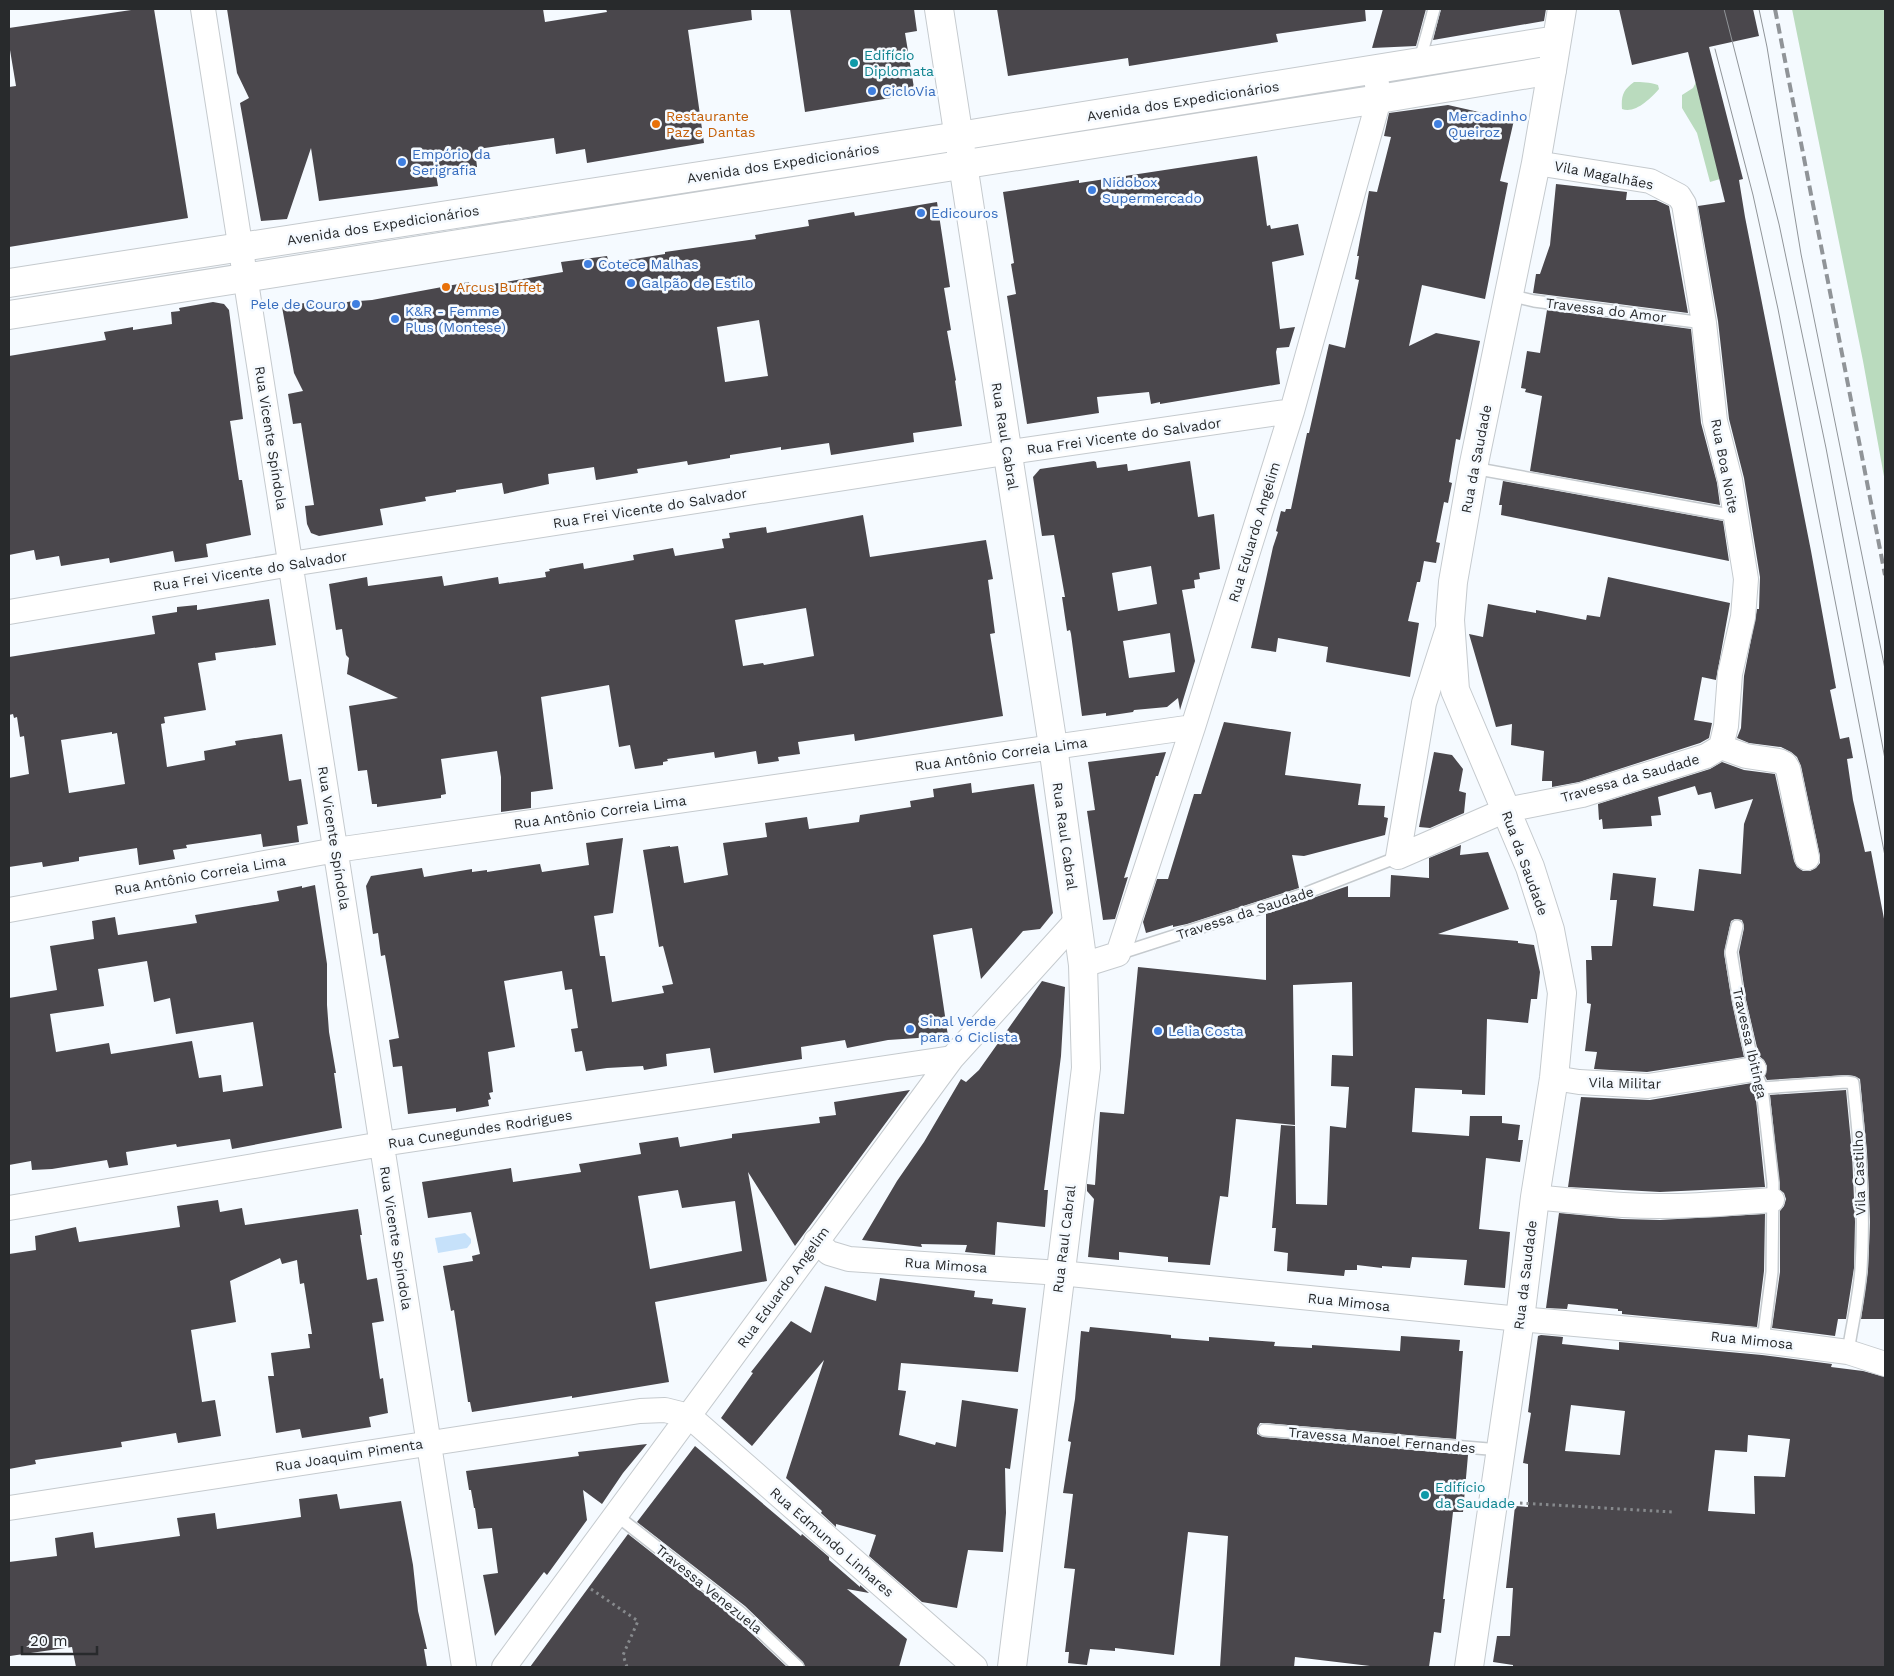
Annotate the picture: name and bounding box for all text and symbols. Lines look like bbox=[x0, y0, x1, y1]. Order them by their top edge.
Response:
place label: Edifício Diplomata bbox=[864, 47, 934, 79]
marker: Edifício Diplomata bbox=[848, 57, 860, 69]
street label: Avenida dos Expedicionários bbox=[1086, 78, 1280, 124]
place label: CicloVia bbox=[882, 83, 936, 99]
marker: CicloVia bbox=[866, 85, 878, 97]
place label: Restaurante Paz e Dantas bbox=[666, 108, 755, 140]
place label: Mercadinho Queiroz bbox=[1448, 108, 1527, 140]
marker: Restaurante Paz e Dantas bbox=[650, 118, 662, 130]
marker: Mercadinho Queiroz bbox=[1432, 118, 1444, 130]
street label: Avenida dos Expedicionários bbox=[686, 140, 880, 186]
place label: Empório da Serigrafia bbox=[412, 146, 491, 178]
marker: Empório da Serigrafia bbox=[396, 156, 408, 168]
street label: Vila Magalhães bbox=[1553, 158, 1655, 192]
place label: Nidobox Supermercado bbox=[1102, 174, 1202, 206]
marker: Nidobox Supermercado bbox=[1086, 184, 1098, 196]
street label: Avenida dos Expedicionários bbox=[286, 202, 480, 248]
place label: Edicouros bbox=[931, 205, 998, 221]
marker: Edicouros bbox=[915, 207, 927, 219]
place label: Cotece Malhas bbox=[598, 256, 699, 272]
marker: Cotece Malhas bbox=[582, 258, 594, 270]
place label: Galpão de Estilo bbox=[641, 275, 753, 291]
marker: Galpão de Estilo bbox=[625, 277, 637, 289]
place label: Arcus Buffet bbox=[456, 279, 542, 295]
marker: Arcus Buffet bbox=[440, 281, 452, 293]
street label: Travessa do Amor bbox=[1545, 295, 1667, 325]
place label: Pele de Couro bbox=[250, 296, 346, 312]
marker: Pele de Couro bbox=[350, 298, 362, 310]
place label: K&R - Femme Plus (Montese) bbox=[405, 303, 506, 335]
marker: K&R - Femme Plus (Montese) bbox=[389, 313, 401, 325]
street label: Rua Vicente Spíndola bbox=[252, 365, 290, 511]
street label: Rua Raul Cabral bbox=[989, 381, 1022, 492]
street label: Rua da Saudade bbox=[1458, 403, 1494, 515]
street label: Rua Frei Vicente do Salvador bbox=[1026, 414, 1223, 458]
street label: Rua Boa Noite bbox=[1708, 417, 1742, 515]
street label: Rua Eduardo Angelim bbox=[1225, 460, 1283, 604]
street label: Rua Frei Vicente do Salvador bbox=[552, 485, 748, 531]
street label: Rua Frei Vicente do Salvador bbox=[152, 548, 348, 594]
street label: Rua Antônio Correia Lima bbox=[914, 734, 1088, 774]
street label: Travessa da Saudade bbox=[1559, 751, 1701, 805]
street label: Rua Vicente Spíndola bbox=[315, 765, 353, 911]
street label: Rua Raul Cabral bbox=[1050, 781, 1081, 892]
street label: Rua Antônio Correia Lima bbox=[513, 792, 687, 832]
street label: Rua da Saudade bbox=[1499, 808, 1551, 918]
street label: Rua Antônio Correia Lima bbox=[113, 852, 287, 898]
street label: Travessa da Saudade bbox=[1174, 883, 1316, 943]
street label: Travessa Ibitinga bbox=[1729, 986, 1771, 1100]
place label: Sinal Verde para o Ciclista bbox=[920, 1013, 1018, 1045]
marker: Sinal Verde para o Ciclista bbox=[904, 1023, 916, 1035]
place label: Lelia Costa bbox=[1168, 1023, 1244, 1039]
marker: Lelia Costa bbox=[1152, 1025, 1164, 1037]
street label: Vila Militar bbox=[1589, 1074, 1662, 1092]
street label: Rua Cunegundes Rodrigues bbox=[387, 1107, 573, 1151]
street label: Vila Castilho bbox=[1850, 1130, 1868, 1216]
street label: Rua Vicente Spíndola bbox=[377, 1165, 415, 1311]
street label: Rua Raul Cabral bbox=[1049, 1183, 1079, 1294]
street label: Rua da Saudade bbox=[1510, 1219, 1540, 1331]
street label: Rua Eduardo Angelim bbox=[734, 1223, 832, 1351]
street label: Rua Mimosa bbox=[904, 1254, 988, 1276]
street label: Rua Mimosa bbox=[1307, 1290, 1391, 1314]
street label: Rua Mimosa bbox=[1710, 1328, 1794, 1352]
street label: Travessa Manoel Fernandes bbox=[1288, 1424, 1476, 1456]
street label: Rua Joaquim Pimenta bbox=[274, 1435, 424, 1475]
place label: Edifício da Saudade bbox=[1435, 1479, 1515, 1511]
street label: Rua Edmundo Linhares bbox=[767, 1484, 897, 1600]
marker: Edifício da Saudade bbox=[1419, 1489, 1431, 1501]
street label: Travessa Venezuela bbox=[653, 1541, 766, 1637]
scale bar bbox=[22, 1624, 98, 1656]
text: 20 m bbox=[30, 1632, 68, 1650]

